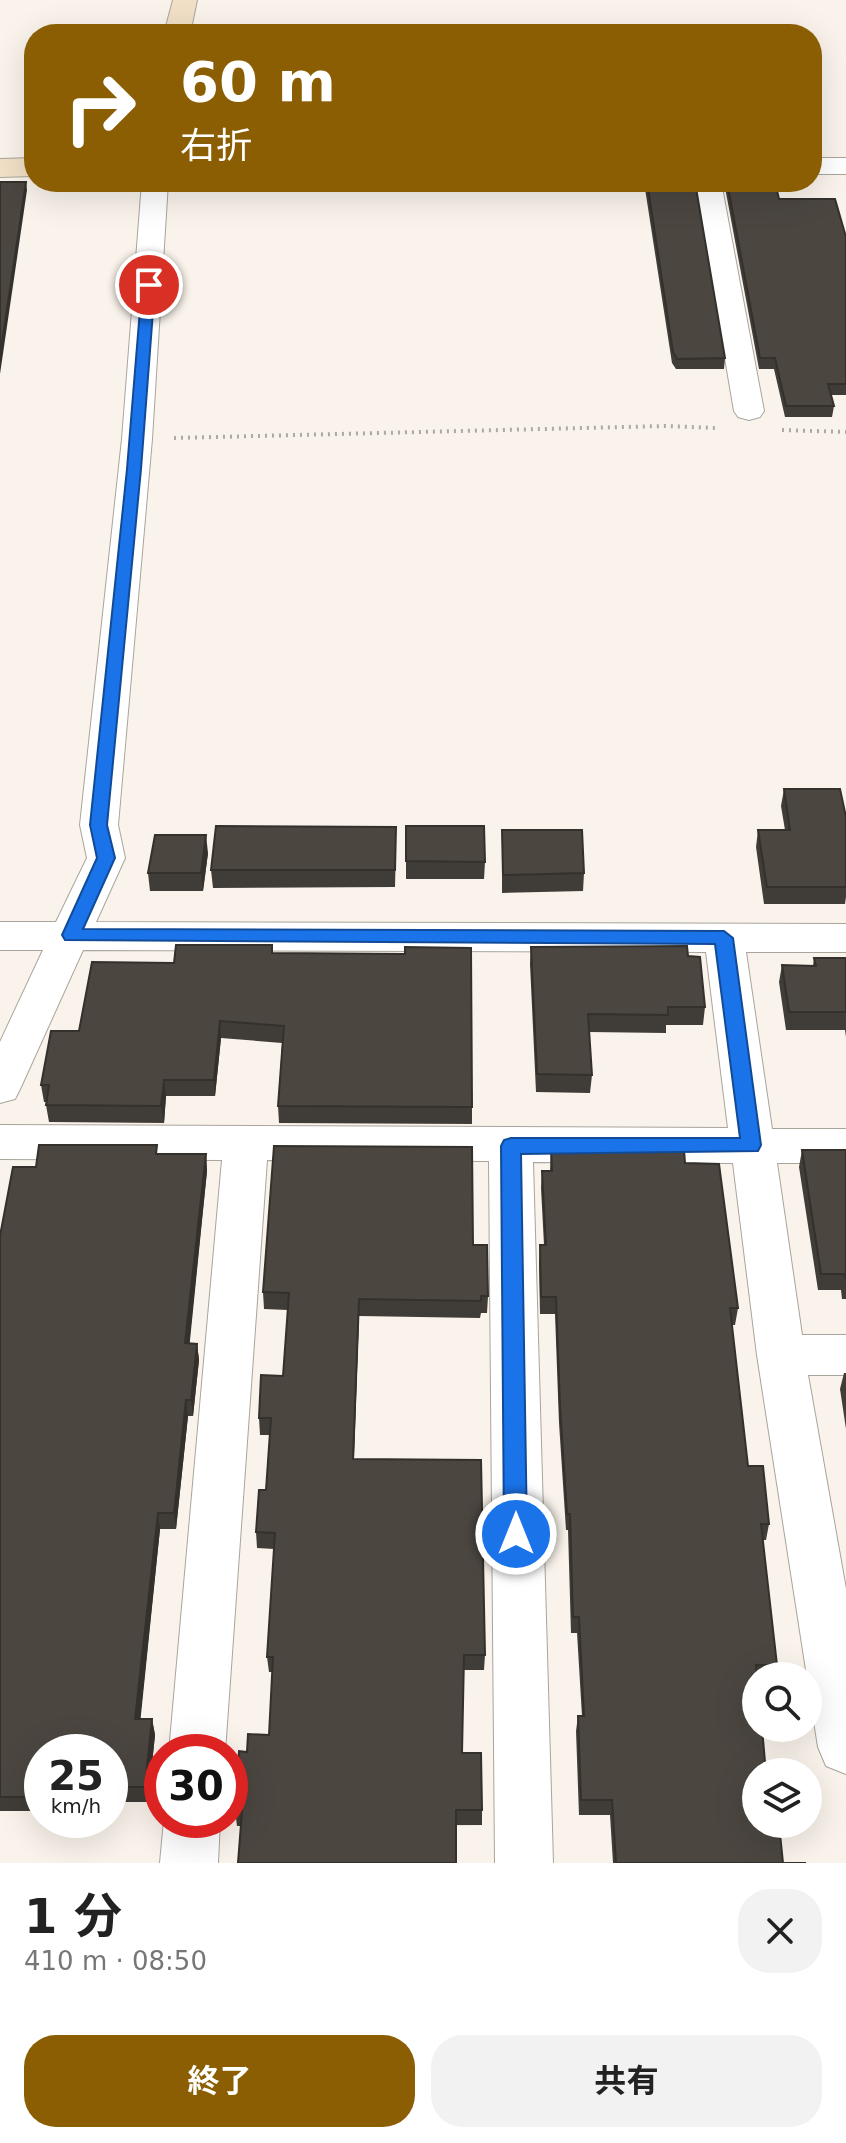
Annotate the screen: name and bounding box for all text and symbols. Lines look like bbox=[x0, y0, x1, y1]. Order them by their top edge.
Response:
text: 60 m bbox=[180, 49, 336, 114]
icon: right bbox=[48, 56, 152, 160]
text: 右折 bbox=[180, 125, 252, 166]
pin bbox=[115, 251, 183, 319]
icon: arrive bbox=[127, 263, 171, 307]
position arrow bbox=[474, 1492, 558, 1576]
map controls bbox=[742, 1662, 822, 1838]
button: search bbox=[742, 1662, 822, 1742]
speed limit sign: 30 bbox=[144, 1734, 248, 1838]
text: 25 bbox=[48, 1753, 104, 1799]
button: layers bbox=[742, 1758, 822, 1838]
text: km/h bbox=[51, 1794, 101, 1818]
text: 1 分 bbox=[24, 1888, 122, 1944]
button: close bbox=[738, 1889, 822, 1973]
text: 410 m · 08:50 bbox=[24, 1946, 207, 1976]
button: 終了 bbox=[24, 2035, 415, 2127]
button: 共有 bbox=[431, 2035, 822, 2127]

